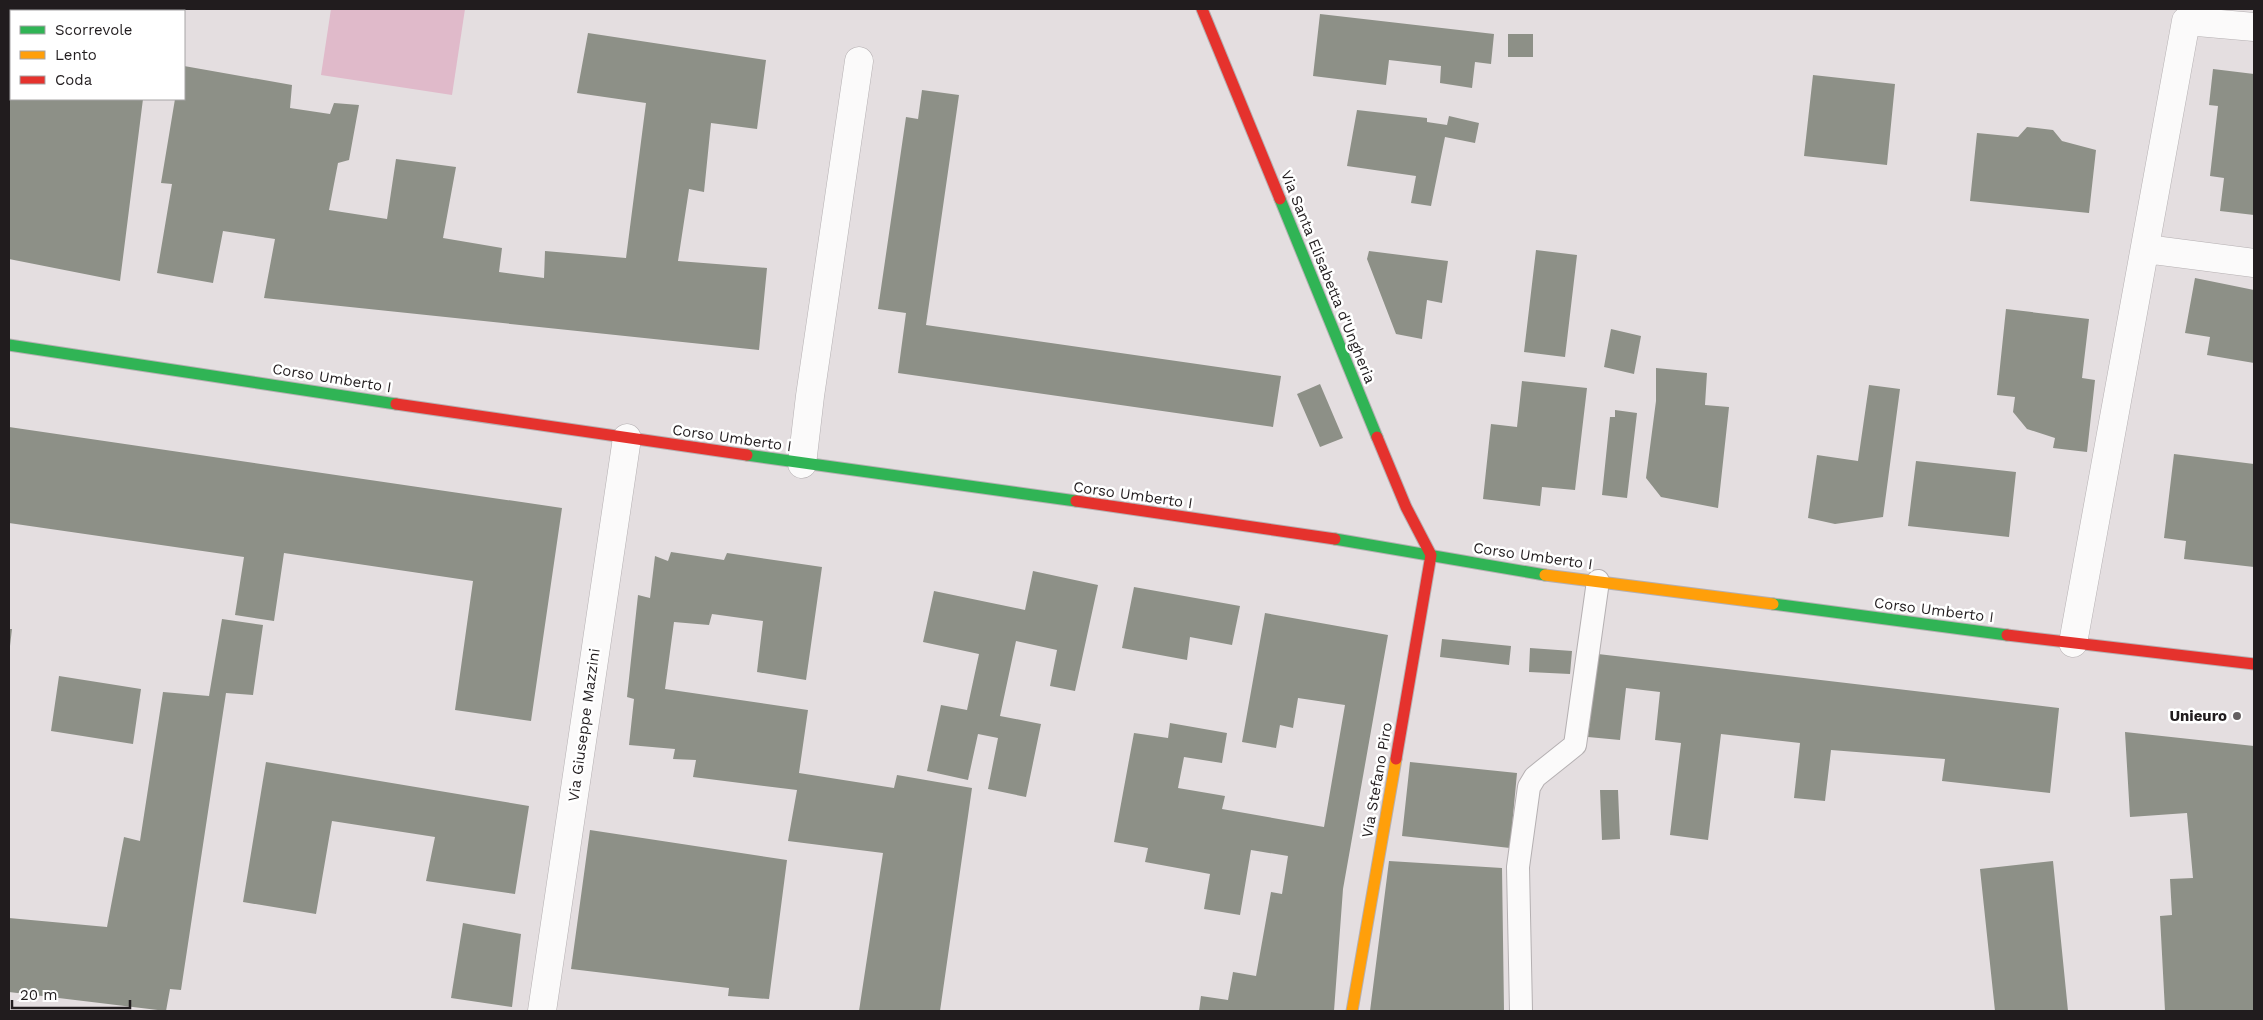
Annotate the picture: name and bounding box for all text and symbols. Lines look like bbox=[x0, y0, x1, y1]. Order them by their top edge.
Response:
legend bbox=[10, 10, 185, 100]
text: Scorrevole bbox=[55, 21, 133, 39]
text: Lento bbox=[55, 46, 97, 64]
text: Coda bbox=[55, 71, 93, 89]
street label: Via Santa Elisabetta d'Ungheria bbox=[1277, 168, 1379, 387]
street label: Corso Umberto I bbox=[271, 360, 393, 396]
street label: Corso Umberto I bbox=[671, 421, 793, 455]
street label: Corso Umberto I bbox=[1072, 478, 1194, 512]
street label: Corso Umberto I bbox=[1472, 539, 1594, 573]
street label: Corso Umberto I bbox=[1873, 594, 1995, 626]
street label: Via Giuseppe Mazzini bbox=[564, 647, 604, 803]
place label: Unieuro bbox=[2169, 707, 2227, 725]
marker: Unieuro bbox=[2231, 710, 2243, 722]
street label: Via Stefano Piro bbox=[1358, 721, 1396, 839]
scale bar bbox=[12, 978, 130, 1010]
text: 20 m bbox=[20, 986, 58, 1004]

